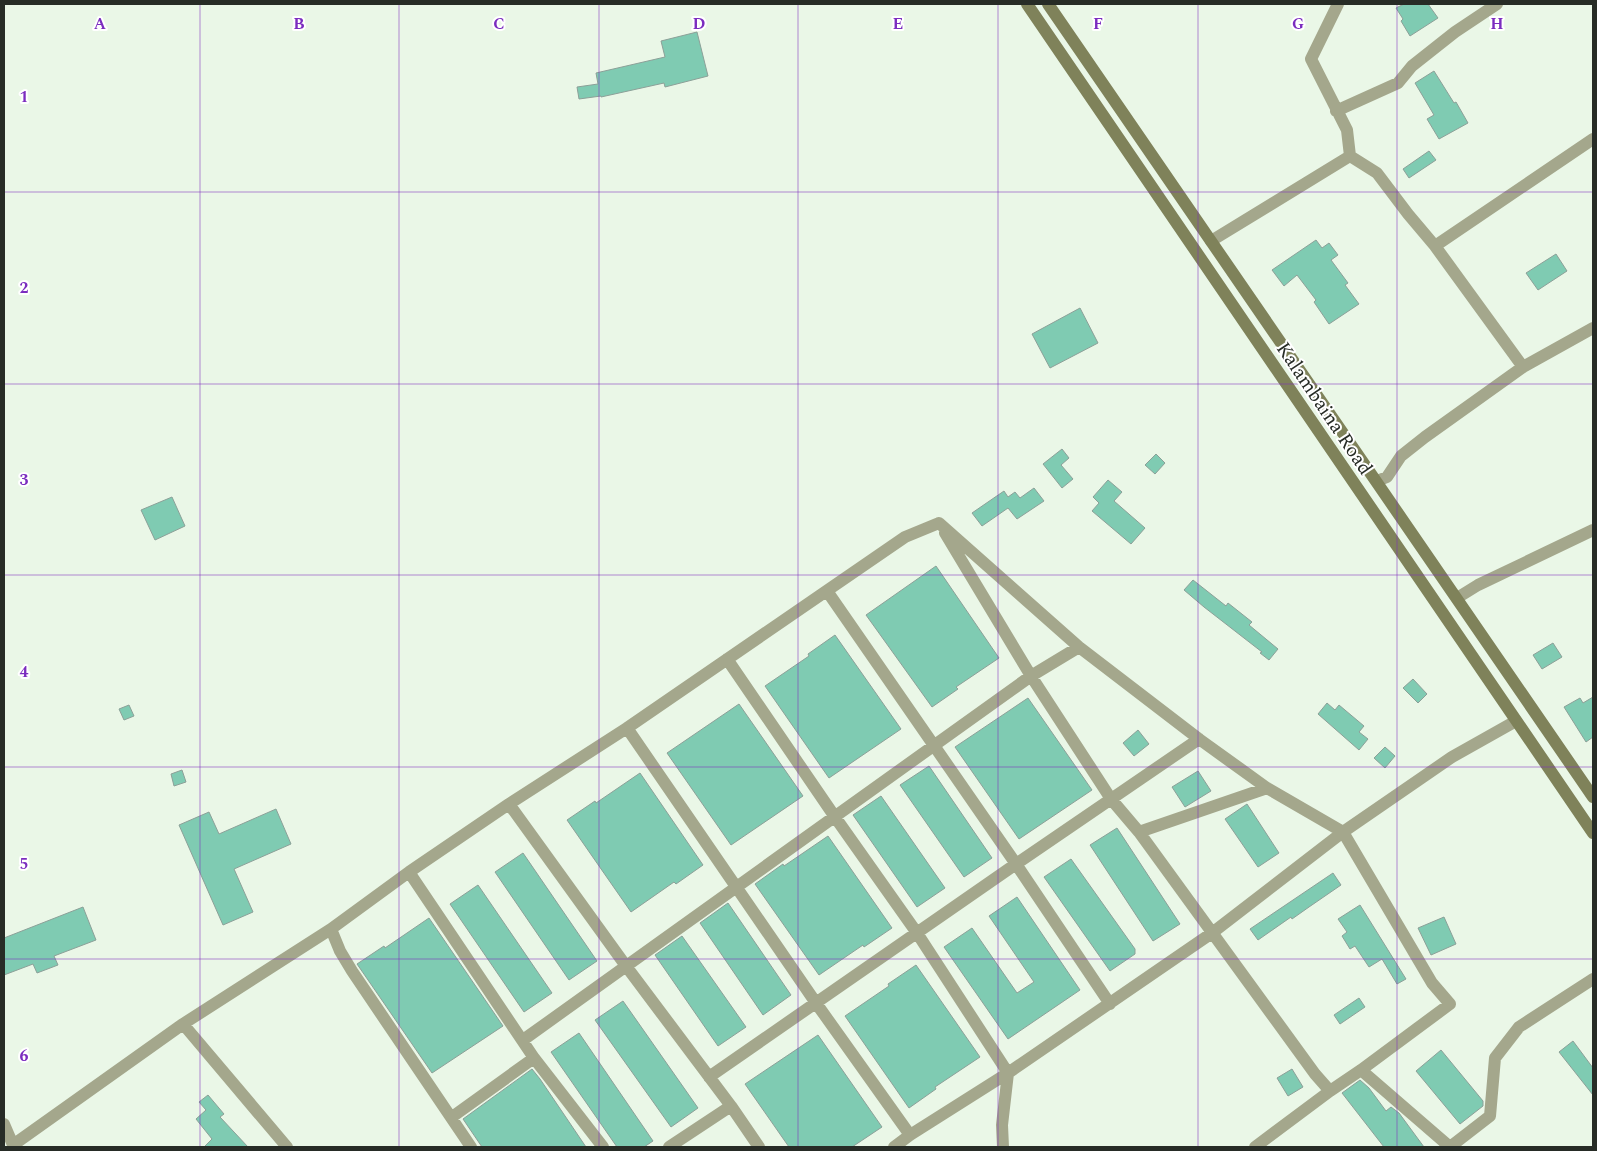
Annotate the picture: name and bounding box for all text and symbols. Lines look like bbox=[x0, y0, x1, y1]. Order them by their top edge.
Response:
text: A bbox=[94, 12, 107, 36]
text: B bbox=[293, 12, 305, 36]
text: C bbox=[493, 12, 505, 36]
text: D bbox=[693, 12, 706, 36]
text: E bbox=[893, 12, 903, 36]
text: F bbox=[1093, 12, 1103, 36]
text: G bbox=[1292, 12, 1304, 36]
text: H bbox=[1490, 12, 1504, 36]
text: 1 bbox=[20, 85, 28, 109]
text: 2 bbox=[20, 276, 29, 300]
street label: Kalambaina Road bbox=[1268, 336, 1380, 481]
text: 3 bbox=[20, 468, 29, 492]
text: 4 bbox=[20, 660, 29, 684]
text: 5 bbox=[20, 852, 28, 876]
text: 6 bbox=[20, 1044, 29, 1068]

